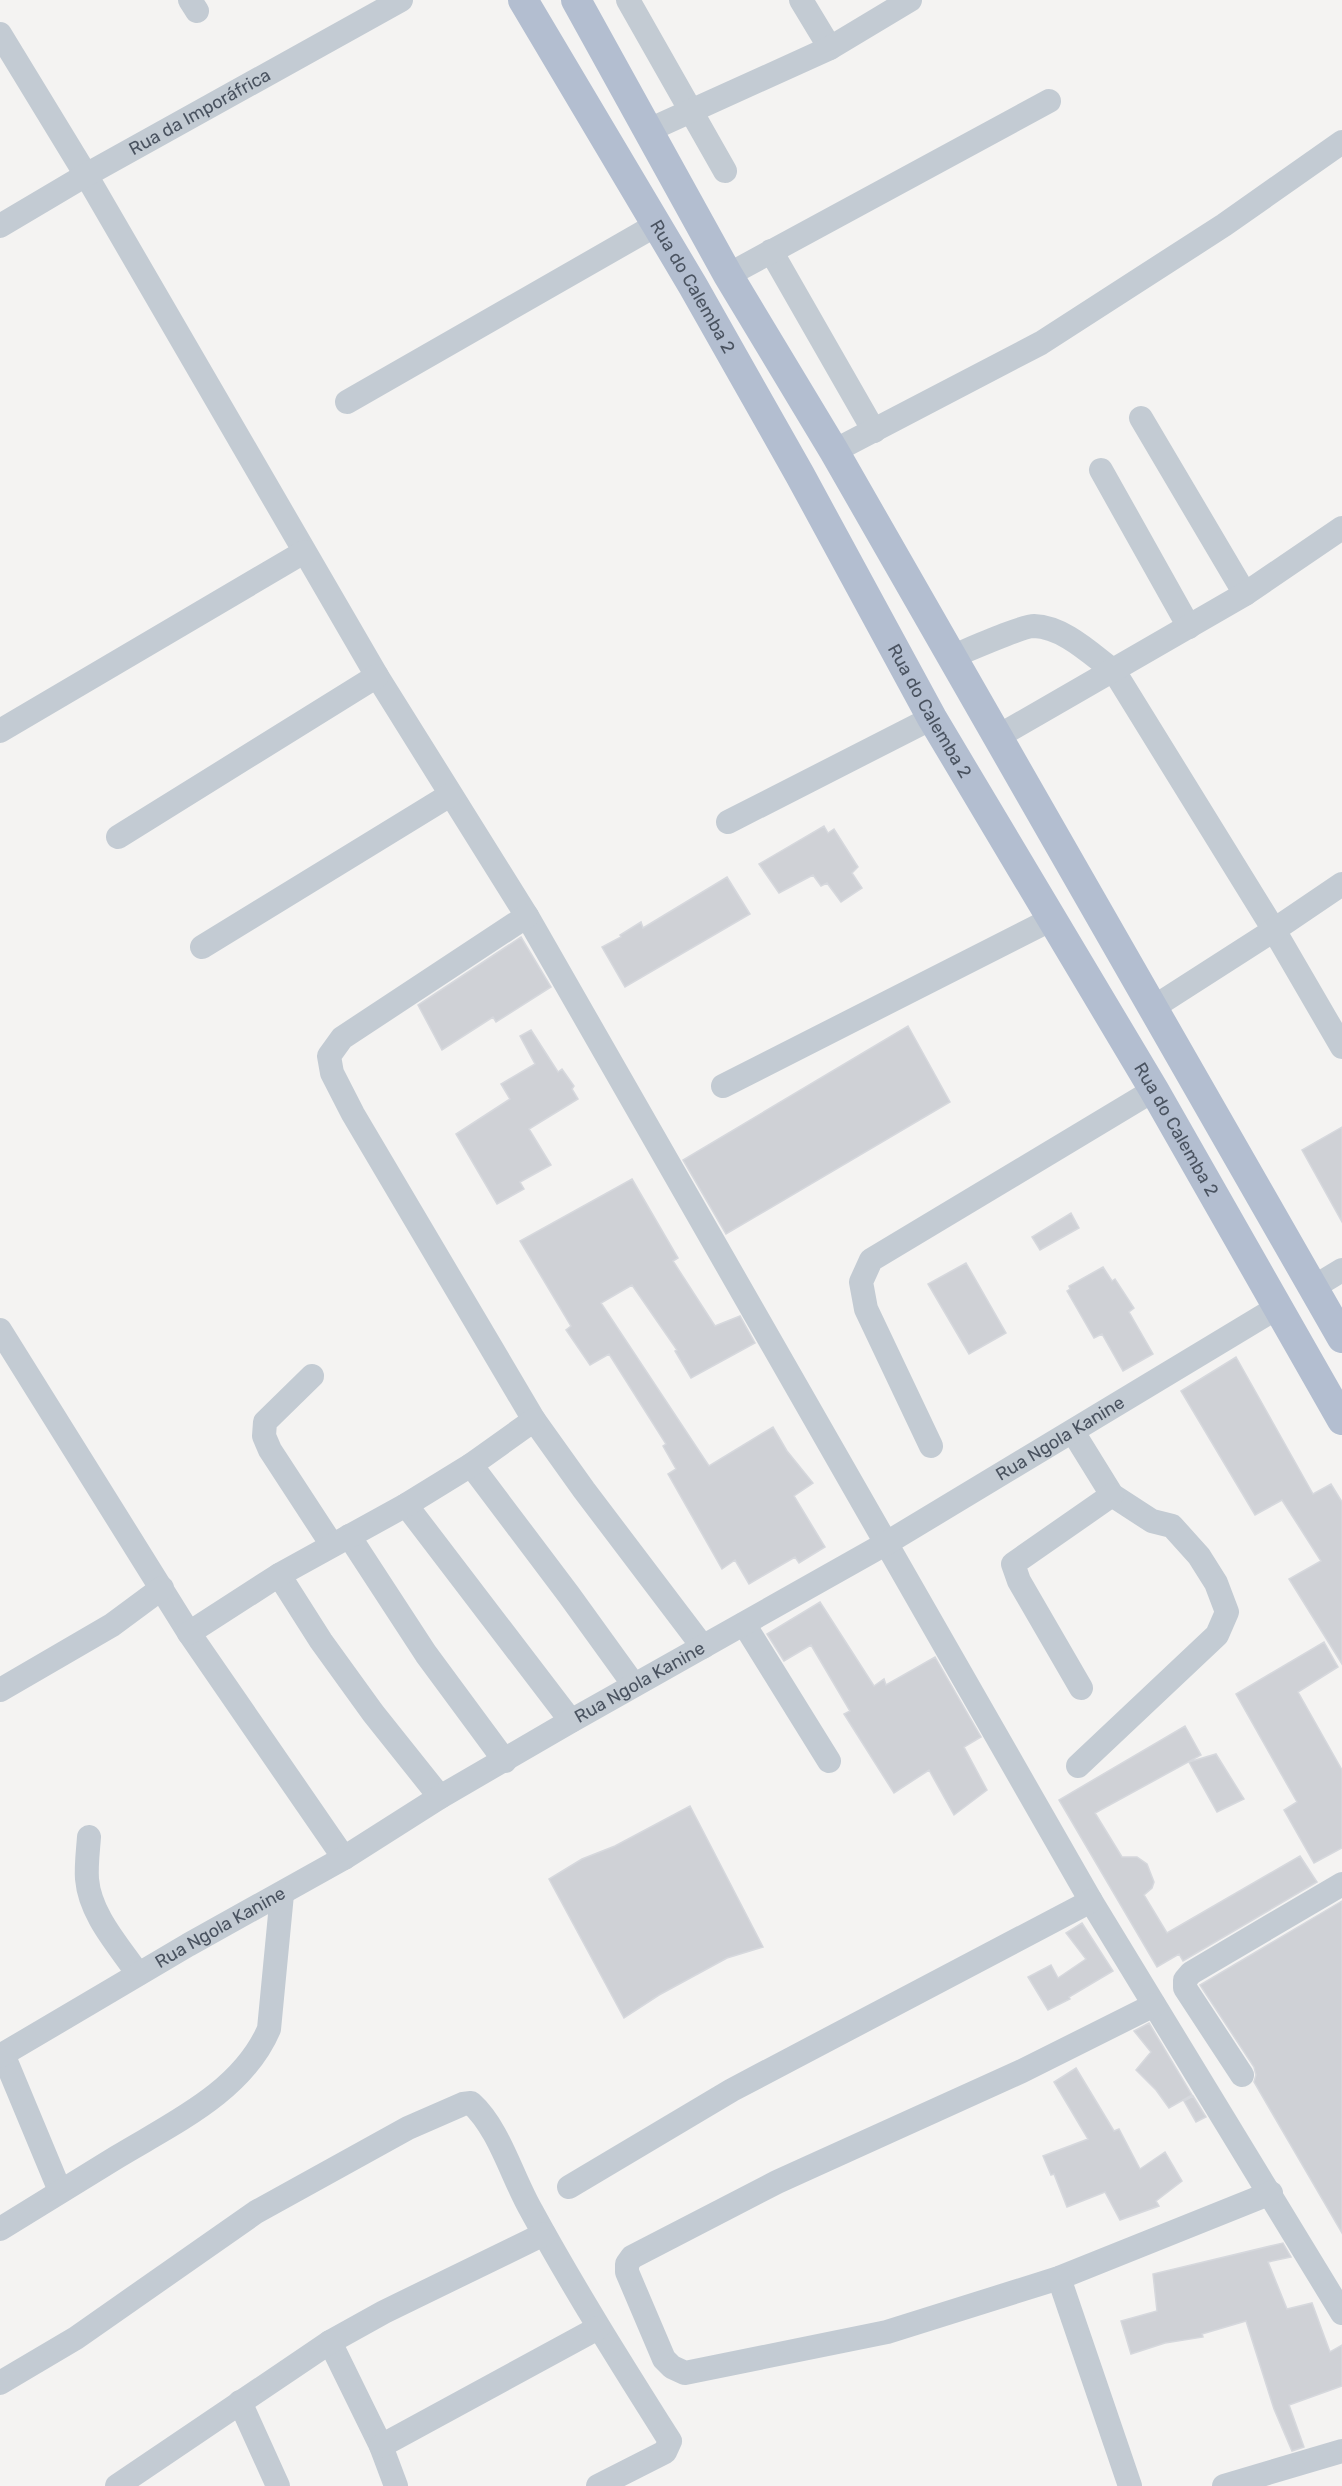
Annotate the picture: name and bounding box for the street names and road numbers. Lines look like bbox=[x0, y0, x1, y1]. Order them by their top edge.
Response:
street label: Rua da Imporáfrica bbox=[125, 64, 274, 160]
street label: Rua do Calemba 2 bbox=[645, 216, 740, 357]
street label: Rua do Calemba 2 bbox=[883, 640, 976, 782]
street label: Rua do Calemba 2 bbox=[1129, 1059, 1223, 1200]
street label: Rua Ngola Kanine bbox=[992, 1391, 1128, 1486]
street label: Rua Ngola Kanine bbox=[571, 1637, 709, 1728]
street label: Rua Ngola Kanine bbox=[151, 1882, 289, 1973]

